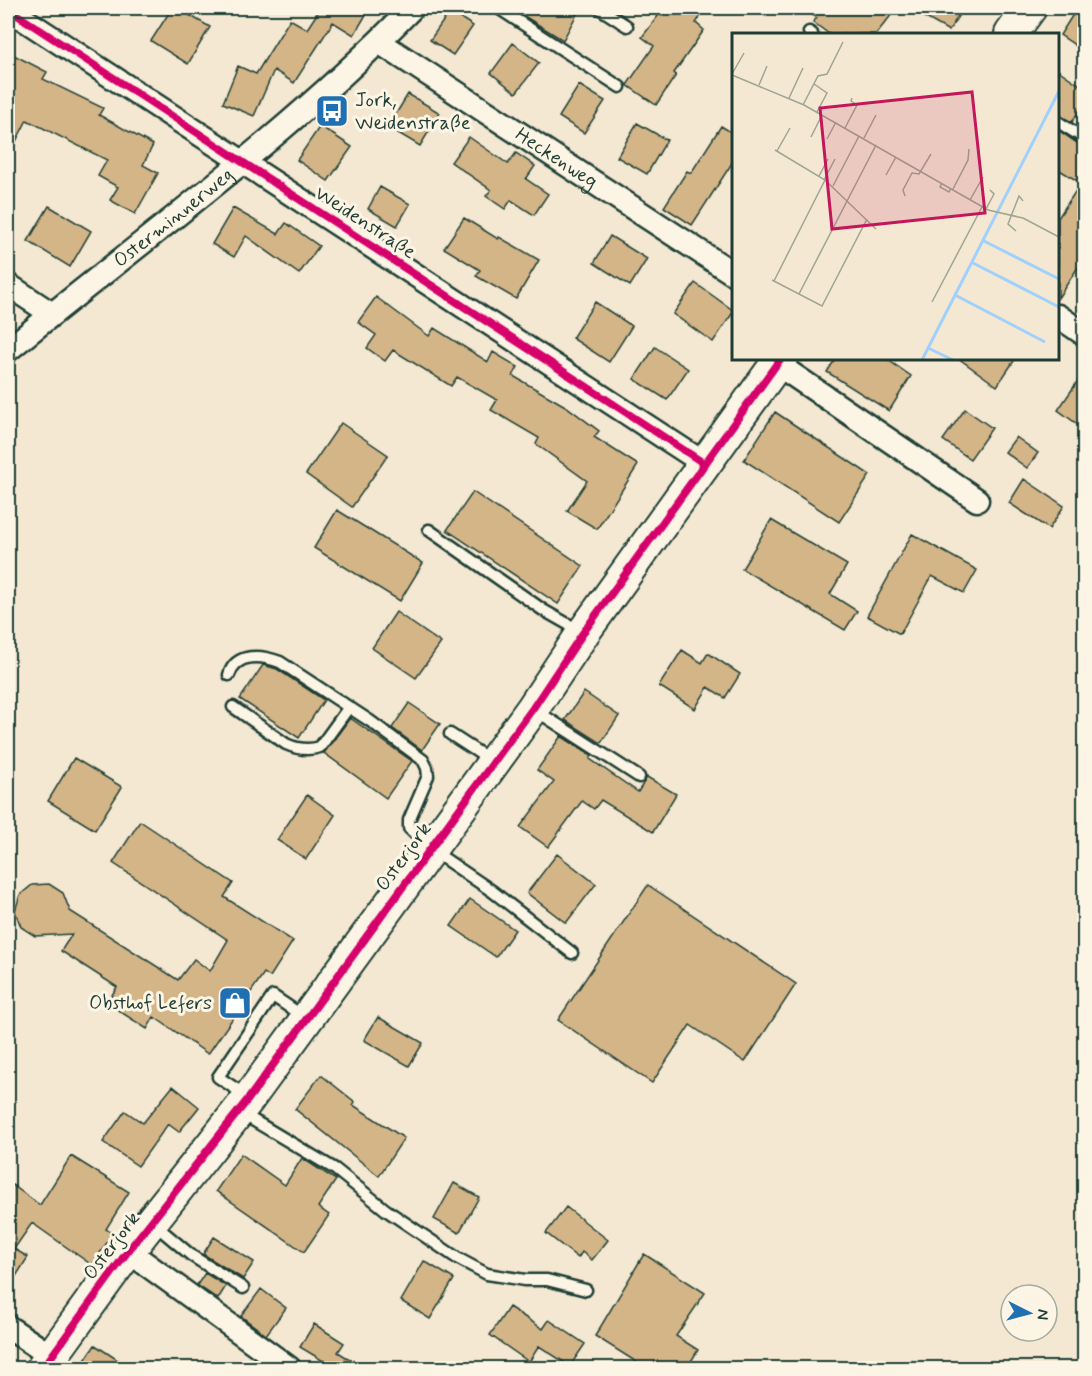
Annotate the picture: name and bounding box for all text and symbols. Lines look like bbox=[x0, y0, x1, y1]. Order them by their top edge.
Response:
inset map bbox=[732, 33, 1059, 360]
place label: Jork, Weidenstraße bbox=[355, 87, 471, 137]
bus stop icon: Jork, Weidenstraße bbox=[314, 93, 350, 129]
street label: Heckenweg bbox=[510, 121, 603, 196]
street label: Osterminnerweg bbox=[108, 161, 239, 274]
street label: Weidenstraße bbox=[309, 180, 421, 266]
street label: Osterjork bbox=[370, 817, 438, 897]
shop icon: Obsthof Lefers bbox=[217, 985, 253, 1021]
place label: Obsthof Lefers bbox=[89, 990, 212, 1017]
street label: Osterjork bbox=[77, 1206, 147, 1286]
north arrow bbox=[999, 1283, 1059, 1343]
text: N bbox=[1031, 1308, 1053, 1321]

